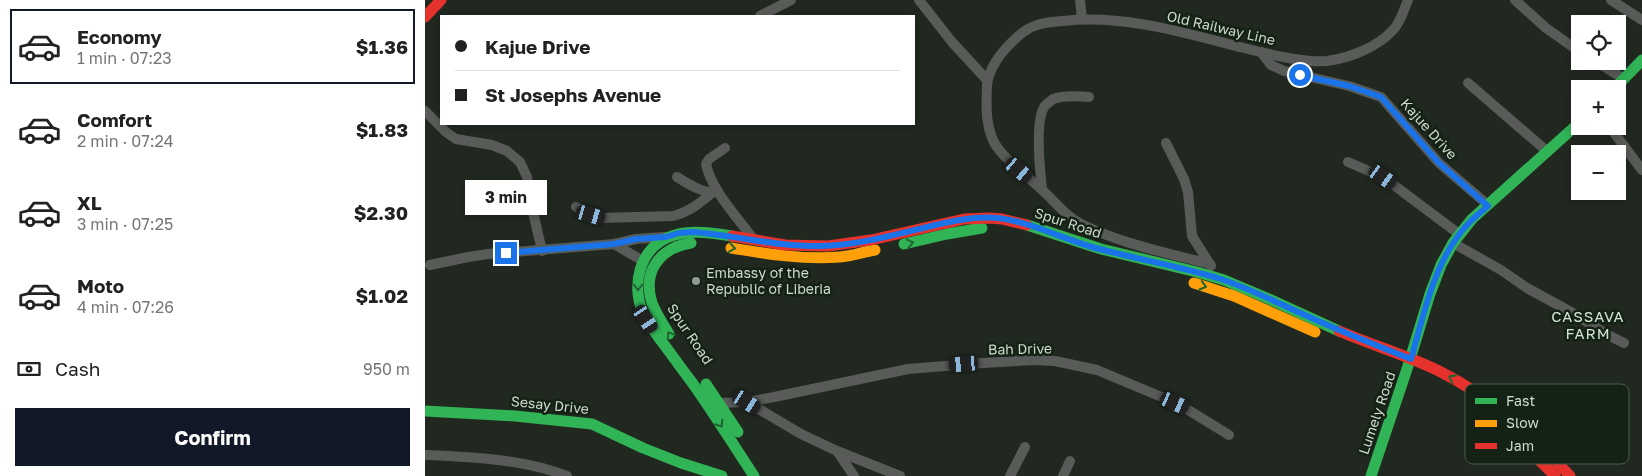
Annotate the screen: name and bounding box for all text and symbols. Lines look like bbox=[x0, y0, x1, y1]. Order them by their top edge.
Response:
street label: Old Railway Line bbox=[1165, 7, 1277, 48]
map controls bbox=[1571, 15, 1626, 200]
button: locate bbox=[1571, 15, 1626, 70]
icon: car bbox=[17, 24, 62, 69]
text: Economy bbox=[77, 25, 162, 48]
text: $1.36 bbox=[356, 35, 408, 58]
text: Kajue Drive bbox=[485, 35, 591, 58]
text: 1 min · 07:23 bbox=[77, 48, 172, 68]
route start bbox=[1289, 64, 1311, 86]
button: + bbox=[1571, 80, 1626, 135]
text: St Josephs Avenue bbox=[485, 83, 661, 106]
street label: Kajue Drive bbox=[1398, 95, 1461, 163]
icon: car bbox=[17, 107, 62, 152]
text: Comfort bbox=[77, 108, 152, 131]
text: $1.83 bbox=[356, 118, 408, 141]
text: 2 min · 07:24 bbox=[77, 131, 174, 151]
button: − bbox=[1571, 145, 1626, 200]
car bbox=[1002, 155, 1035, 185]
car bbox=[1366, 162, 1399, 192]
callout: 3 min bbox=[465, 180, 547, 216]
text: 3 min bbox=[485, 187, 527, 207]
icon: car bbox=[17, 190, 62, 235]
text: XL bbox=[77, 191, 102, 214]
text: $2.30 bbox=[354, 201, 408, 224]
car bbox=[574, 204, 607, 226]
street label: Spur Road bbox=[1033, 204, 1104, 241]
text: 3 min · 07:25 bbox=[77, 214, 173, 234]
one-way arrow bbox=[905, 238, 914, 249]
route end bbox=[495, 242, 517, 264]
one-way arrow bbox=[728, 242, 736, 253]
place label: Embassy of the Republic of Liberia bbox=[706, 264, 831, 297]
icon: car bbox=[17, 273, 62, 318]
text: Moto bbox=[77, 274, 124, 297]
marker: Embassy of the Republic of Liberia bbox=[690, 275, 702, 287]
one-way arrow bbox=[1198, 280, 1206, 290]
one-way arrow bbox=[633, 283, 643, 291]
text: $1.02 bbox=[355, 284, 408, 307]
text: 4 min · 07:26 bbox=[77, 297, 174, 317]
street label: Spur Road bbox=[664, 300, 717, 367]
car bbox=[631, 302, 660, 336]
district label: CASSAVA FARM bbox=[1551, 307, 1625, 342]
one-way arrow bbox=[667, 331, 676, 340]
street label: Bah Drive bbox=[988, 339, 1052, 358]
icon: cash bbox=[15, 355, 43, 383]
car bbox=[948, 355, 979, 373]
text: Cash bbox=[55, 357, 100, 380]
text: 950 m bbox=[363, 359, 410, 379]
street label: Lumely Road bbox=[1354, 369, 1399, 457]
one-way arrow bbox=[1449, 375, 1458, 385]
legend bbox=[1465, 384, 1629, 464]
car bbox=[730, 388, 763, 416]
car bbox=[1158, 390, 1191, 416]
street label: Sesay Drive bbox=[510, 392, 590, 417]
text: Fast bbox=[1506, 392, 1535, 409]
button: Confirm bbox=[15, 408, 410, 466]
text: Slow bbox=[1506, 414, 1539, 431]
one-way arrow bbox=[714, 419, 723, 428]
text: Jam bbox=[1506, 437, 1534, 454]

